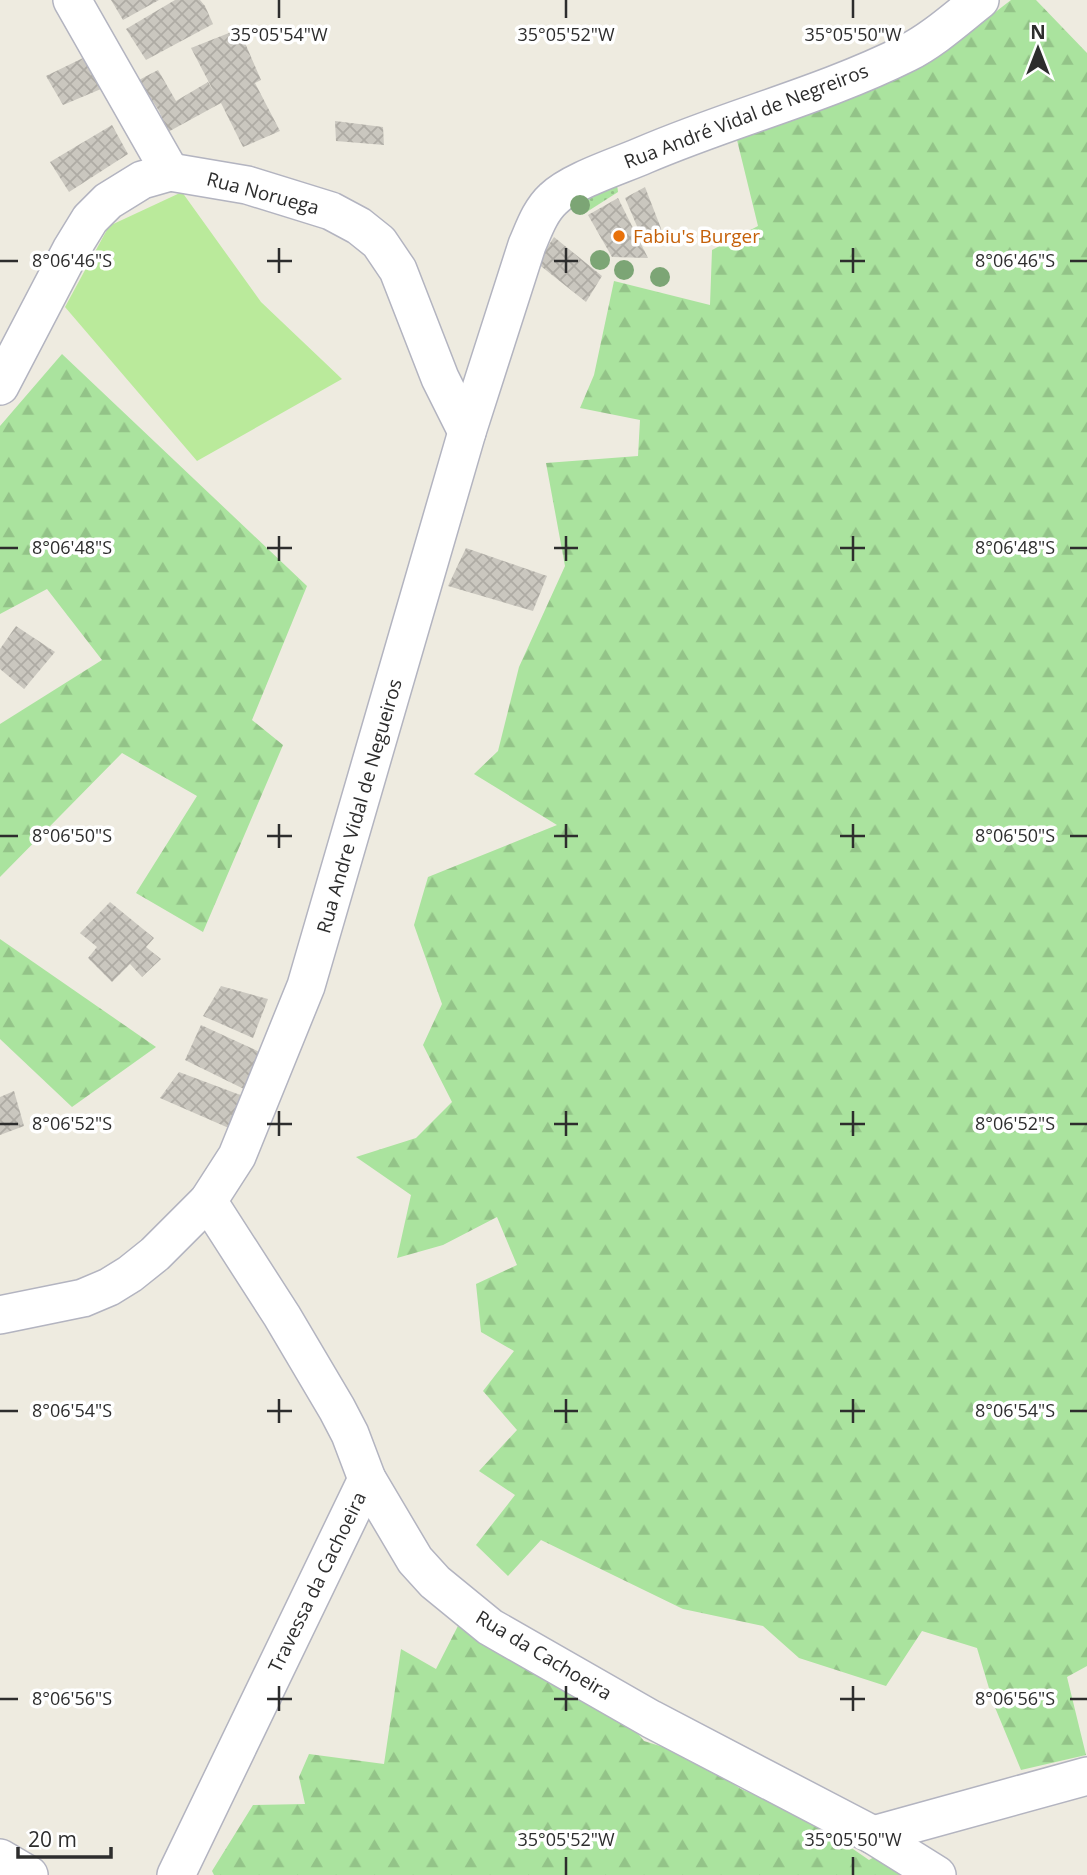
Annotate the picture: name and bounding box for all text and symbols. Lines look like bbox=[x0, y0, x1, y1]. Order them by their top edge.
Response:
north arrow bbox=[1003, 14, 1073, 84]
text: N bbox=[1030, 19, 1046, 45]
text: 35°05'54"W bbox=[230, 22, 328, 46]
text: 35°05'52"W bbox=[517, 22, 615, 46]
text: 35°05'50"W bbox=[804, 22, 902, 46]
street label: Rua André Vidal de Negreiros bbox=[620, 57, 872, 175]
street label: Rua Noruega bbox=[204, 165, 322, 221]
place label: Fabiu's Burger bbox=[633, 223, 760, 249]
marker: Fabiu's Burger bbox=[611, 228, 627, 244]
text: 8°06'46"S bbox=[32, 248, 112, 272]
text: 8°06'46"S bbox=[975, 248, 1055, 272]
text: 8°06'48"S bbox=[32, 535, 112, 559]
text: 8°06'48"S bbox=[975, 535, 1055, 559]
street label: Rua Andre Vidal de Negueiros bbox=[310, 676, 408, 936]
text: 8°06'50"S bbox=[32, 823, 112, 847]
text: 8°06'50"S bbox=[975, 823, 1055, 847]
text: 8°06'52"S bbox=[32, 1111, 112, 1135]
text: 8°06'52"S bbox=[975, 1111, 1055, 1135]
text: 8°06'54"S bbox=[32, 1398, 112, 1422]
text: 8°06'54"S bbox=[975, 1398, 1055, 1422]
street label: Travessa da Cachoeira bbox=[262, 1487, 372, 1677]
street label: Rua da Cachoeira bbox=[471, 1604, 617, 1706]
text: 8°06'56"S bbox=[32, 1686, 112, 1710]
text: 8°06'56"S bbox=[975, 1686, 1055, 1710]
scale bar bbox=[18, 1815, 110, 1859]
text: 20 m bbox=[28, 1825, 77, 1853]
text: 35°05'52"W bbox=[517, 1827, 615, 1851]
text: 35°05'50"W bbox=[804, 1827, 902, 1851]

